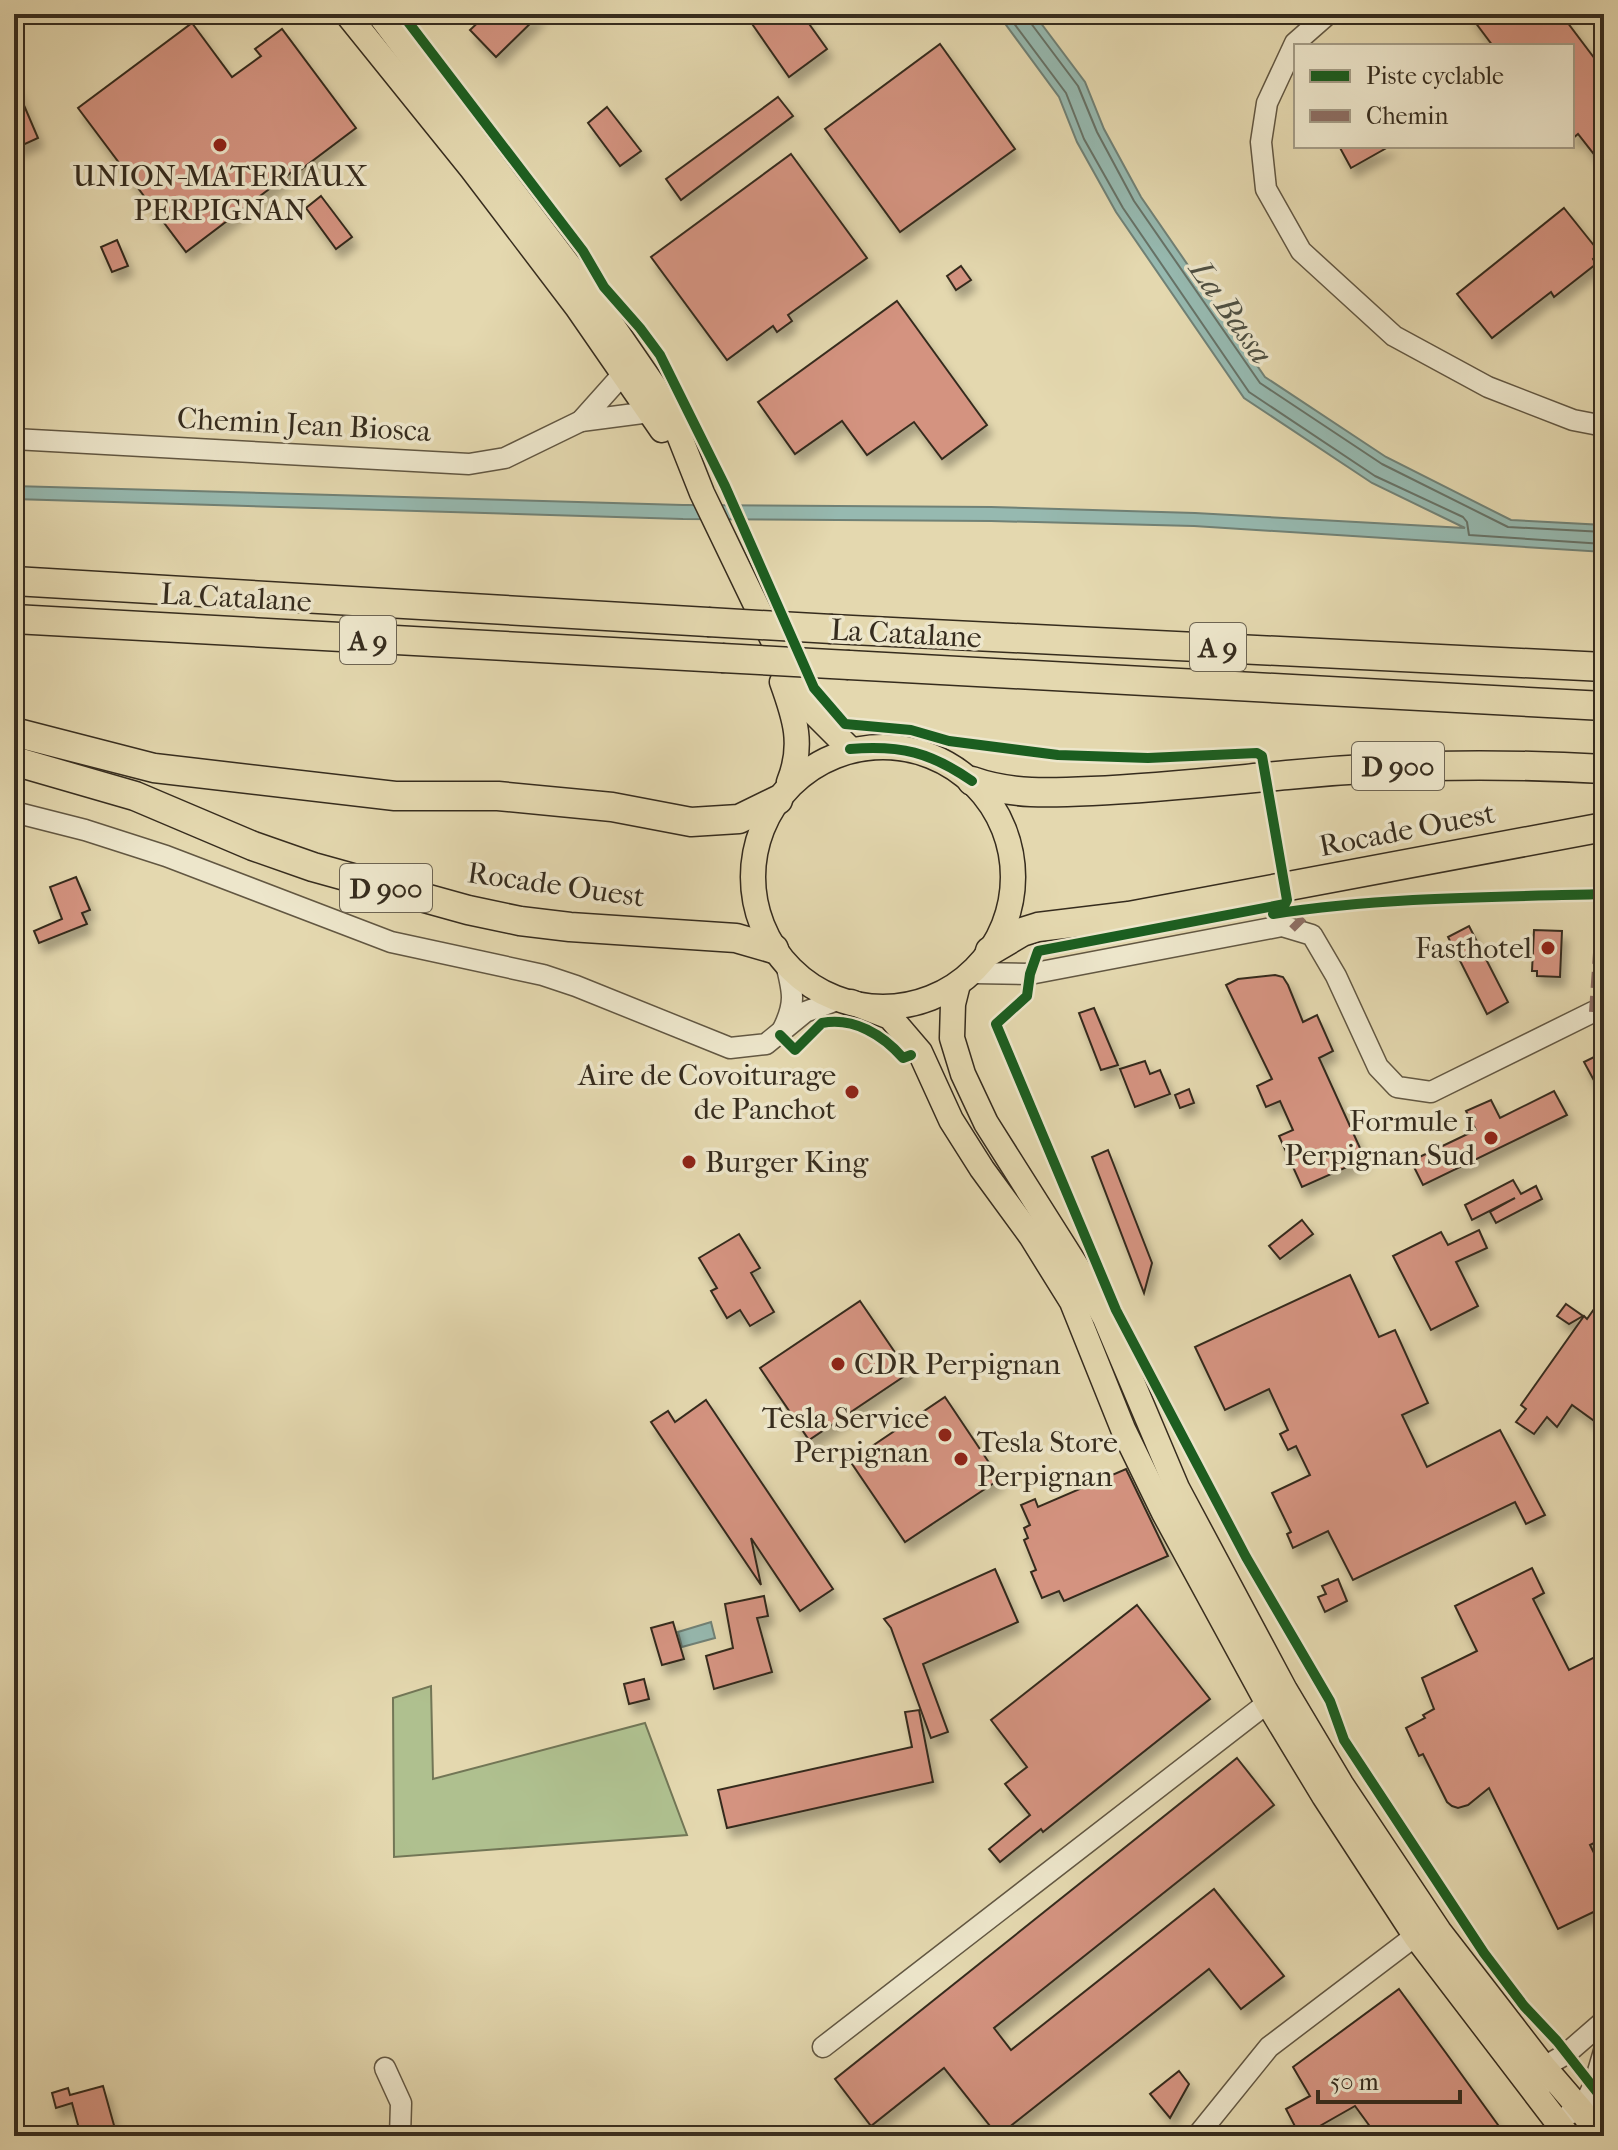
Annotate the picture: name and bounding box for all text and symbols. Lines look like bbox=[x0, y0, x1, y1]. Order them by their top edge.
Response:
legend bbox=[1294, 44, 1574, 148]
text: Piste cyclable bbox=[1366, 62, 1504, 90]
text: Chemin bbox=[1366, 102, 1448, 130]
marker: UNION-MATERIAUX PERPIGNAN bbox=[211, 136, 229, 154]
place label: UNION-MATERIAUX PERPIGNAN bbox=[73, 159, 368, 228]
water label: La Bassa bbox=[1181, 251, 1280, 371]
street label: Chemin Jean Biosca bbox=[176, 401, 433, 449]
street label: La Catalane bbox=[159, 577, 313, 619]
street label: La Catalane bbox=[829, 613, 983, 655]
road number: A 9 bbox=[340, 616, 396, 664]
road number: A 9 bbox=[1190, 623, 1246, 671]
road number: D 900 bbox=[1352, 742, 1444, 790]
street label: Rocade Ouest bbox=[1316, 796, 1498, 864]
street label: Rocade Ouest bbox=[465, 855, 647, 915]
road number: D 900 bbox=[340, 864, 432, 912]
place label: Fasthotel bbox=[1415, 931, 1532, 966]
marker: Fasthotel bbox=[1539, 939, 1557, 957]
place label: Aire de Covoiturage de Panchot bbox=[577, 1058, 836, 1127]
marker: Aire de Covoiturage de Panchot bbox=[843, 1083, 861, 1101]
place label: Formule 1 Perpignan Sud bbox=[1284, 1104, 1476, 1173]
marker: Formule 1 Perpignan Sud bbox=[1482, 1129, 1500, 1147]
place label: Burger King bbox=[705, 1145, 869, 1180]
marker: Burger King bbox=[680, 1153, 698, 1171]
place label: CDR Perpignan bbox=[854, 1347, 1061, 1382]
marker: CDR Perpignan bbox=[829, 1355, 847, 1373]
place label: Tesla Service Perpignan bbox=[762, 1401, 930, 1470]
place label: Tesla Store Perpignan bbox=[977, 1425, 1118, 1494]
marker: Tesla Service Perpignan bbox=[936, 1426, 954, 1444]
marker: Tesla Store Perpignan bbox=[952, 1450, 970, 1468]
scale bar bbox=[1318, 2054, 1460, 2104]
text: 50 m bbox=[1330, 2068, 1379, 2096]

